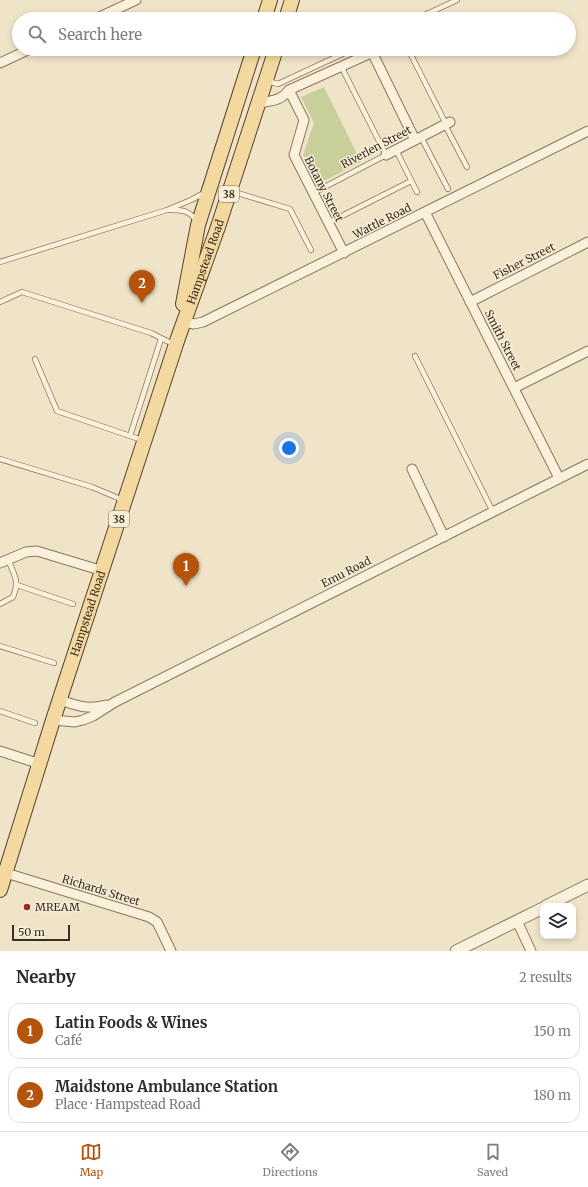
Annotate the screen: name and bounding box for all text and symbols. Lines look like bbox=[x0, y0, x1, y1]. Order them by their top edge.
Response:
search box bbox=[12, 12, 576, 56]
icon: search bbox=[26, 23, 48, 45]
text: Search here bbox=[58, 25, 142, 44]
street label: Riverlen Street bbox=[338, 122, 414, 172]
street label: Botany Street bbox=[301, 154, 347, 225]
road number: 38 bbox=[219, 186, 239, 202]
street label: Wattle Road bbox=[350, 200, 414, 242]
street label: Hampstead Road bbox=[184, 217, 227, 306]
street label: Fisher Street bbox=[491, 239, 558, 283]
pin: 2 bbox=[129, 270, 155, 303]
street label: Smith Street bbox=[482, 307, 525, 373]
your location bbox=[279, 438, 299, 458]
road number: 38 bbox=[109, 511, 129, 527]
pin: 1 bbox=[173, 553, 199, 586]
street label: Emu Road bbox=[319, 553, 374, 590]
street label: Hampstead Road bbox=[67, 569, 108, 658]
street label: Richards Street bbox=[60, 872, 142, 909]
place label: MREAM bbox=[35, 900, 80, 914]
marker: MREAM bbox=[22, 902, 32, 912]
map controls bbox=[540, 903, 576, 939]
button: layers bbox=[540, 903, 576, 939]
scale bar bbox=[12, 923, 70, 942]
text: 50 m bbox=[18, 925, 45, 939]
text: Nearby bbox=[16, 966, 76, 988]
text: 2 results bbox=[519, 969, 572, 986]
text: Latin Foods & Wines bbox=[55, 1013, 208, 1032]
text: 1 bbox=[27, 1023, 33, 1040]
text: 150 m bbox=[534, 1023, 571, 1040]
text: Café bbox=[55, 1032, 82, 1049]
text: Maidstone Ambulance Station bbox=[55, 1077, 278, 1096]
text: 2 bbox=[26, 1087, 34, 1104]
text: 180 m bbox=[533, 1087, 571, 1104]
text: Place · Hampstead Road bbox=[55, 1096, 201, 1113]
tab: Map bbox=[80, 1141, 103, 1179]
tab: Directions bbox=[263, 1141, 318, 1179]
tab: Saved bbox=[477, 1141, 508, 1179]

